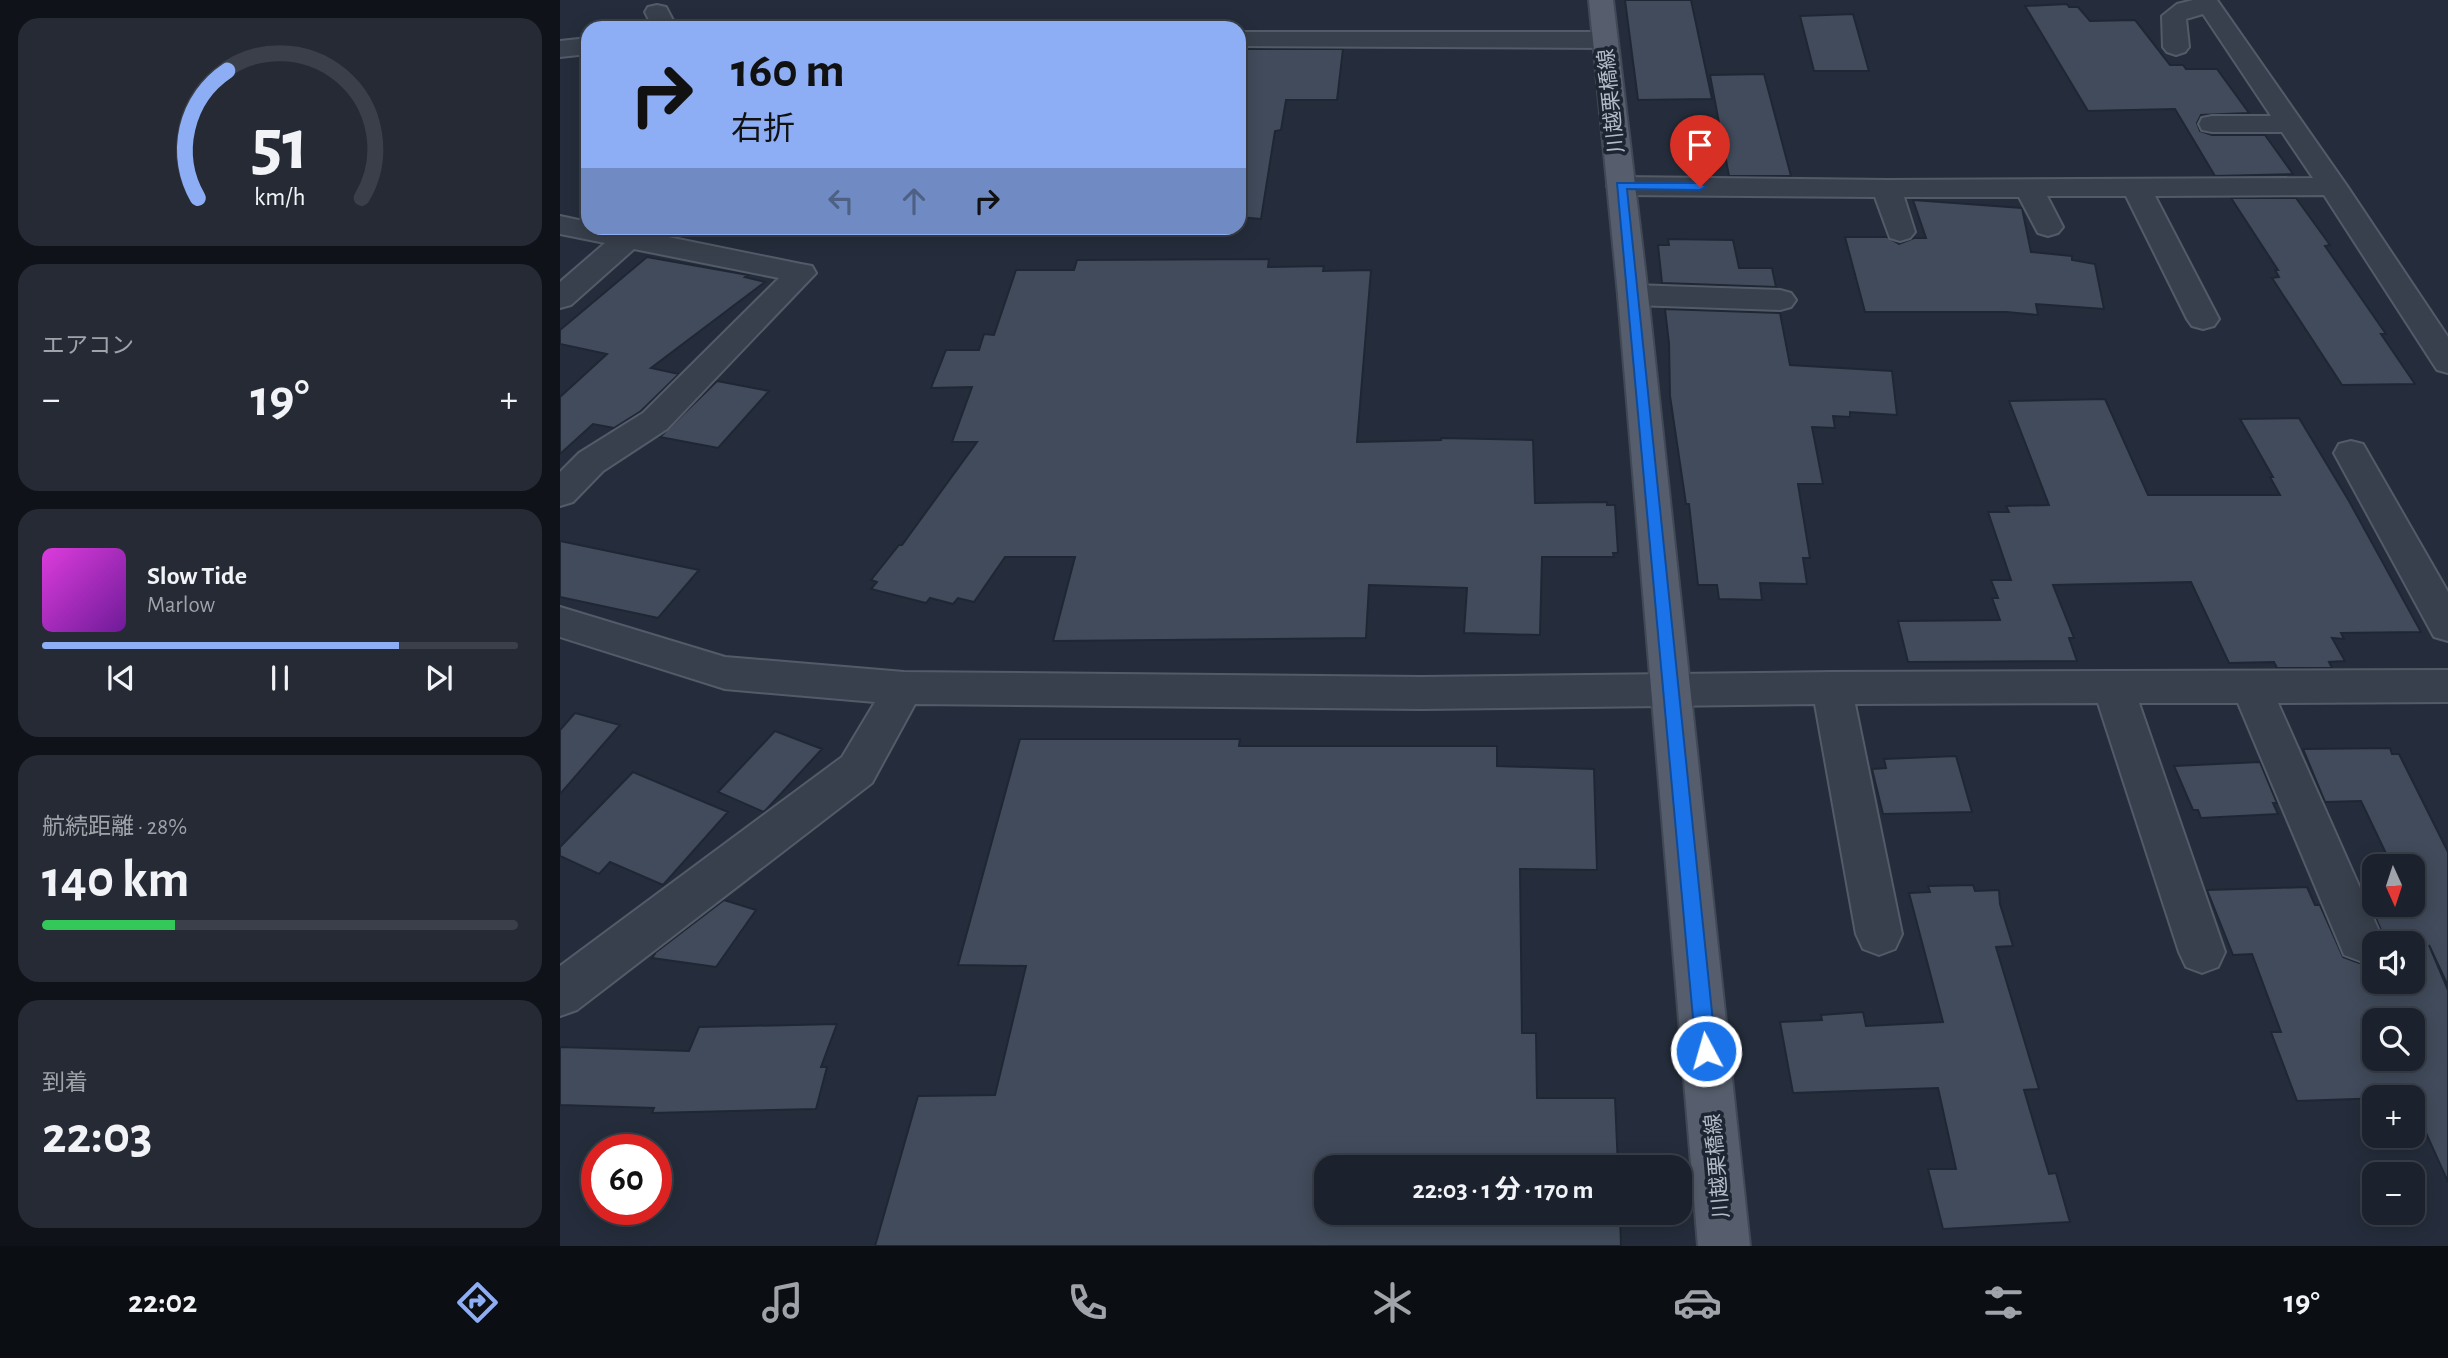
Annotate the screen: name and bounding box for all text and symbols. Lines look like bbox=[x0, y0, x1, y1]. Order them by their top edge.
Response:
text: 160 m bbox=[731, 47, 845, 96]
street label: 川越栗橋線 bbox=[1595, 48, 1627, 154]
icon: right bbox=[616, 49, 707, 140]
text: 51 bbox=[251, 110, 309, 183]
text: 右折 bbox=[731, 113, 795, 145]
pin bbox=[1670, 115, 1730, 187]
icon: arrive bbox=[1681, 126, 1719, 164]
icon: left bbox=[822, 182, 860, 220]
icon: ahead bbox=[895, 182, 933, 220]
icon: right bbox=[968, 182, 1006, 220]
text: km/h bbox=[254, 185, 306, 210]
text: エアコン bbox=[42, 335, 134, 358]
text: 19° bbox=[250, 373, 310, 425]
text: − bbox=[42, 381, 60, 419]
text: + bbox=[500, 381, 518, 419]
text: Slow Tide bbox=[147, 563, 247, 589]
text: Marlow bbox=[147, 594, 215, 617]
icon: previous bbox=[102, 659, 140, 697]
icon: pause bbox=[261, 659, 299, 697]
icon: next bbox=[420, 659, 458, 697]
text: 航続距離 · 28% bbox=[42, 816, 187, 839]
text: 140 km bbox=[42, 854, 190, 906]
north arrow bbox=[2362, 854, 2426, 917]
map controls bbox=[2362, 854, 2425, 1225]
button: sound bbox=[2362, 931, 2425, 994]
button: search bbox=[2362, 1008, 2425, 1071]
position arrow bbox=[1669, 1014, 1743, 1088]
text: 到着 bbox=[42, 1072, 88, 1095]
button: + bbox=[2362, 1085, 2425, 1148]
text: 22:03 bbox=[42, 1110, 152, 1162]
street label: 川越栗橋線 bbox=[1701, 1113, 1733, 1219]
speed limit sign: 60 bbox=[581, 1134, 672, 1225]
button: − bbox=[2362, 1162, 2425, 1225]
text: 22:03 · 1 分 · 170 m bbox=[1412, 1177, 1594, 1203]
icon: directions bbox=[453, 1278, 502, 1327]
icon: music bbox=[758, 1278, 807, 1327]
icon: phone bbox=[1063, 1278, 1112, 1327]
icon: climate bbox=[1368, 1278, 1417, 1327]
icon: car bbox=[1673, 1278, 1722, 1327]
icon: filters bbox=[1979, 1278, 2028, 1327]
text: 22:02 bbox=[128, 1286, 197, 1318]
text: 19° bbox=[2284, 1286, 2320, 1318]

